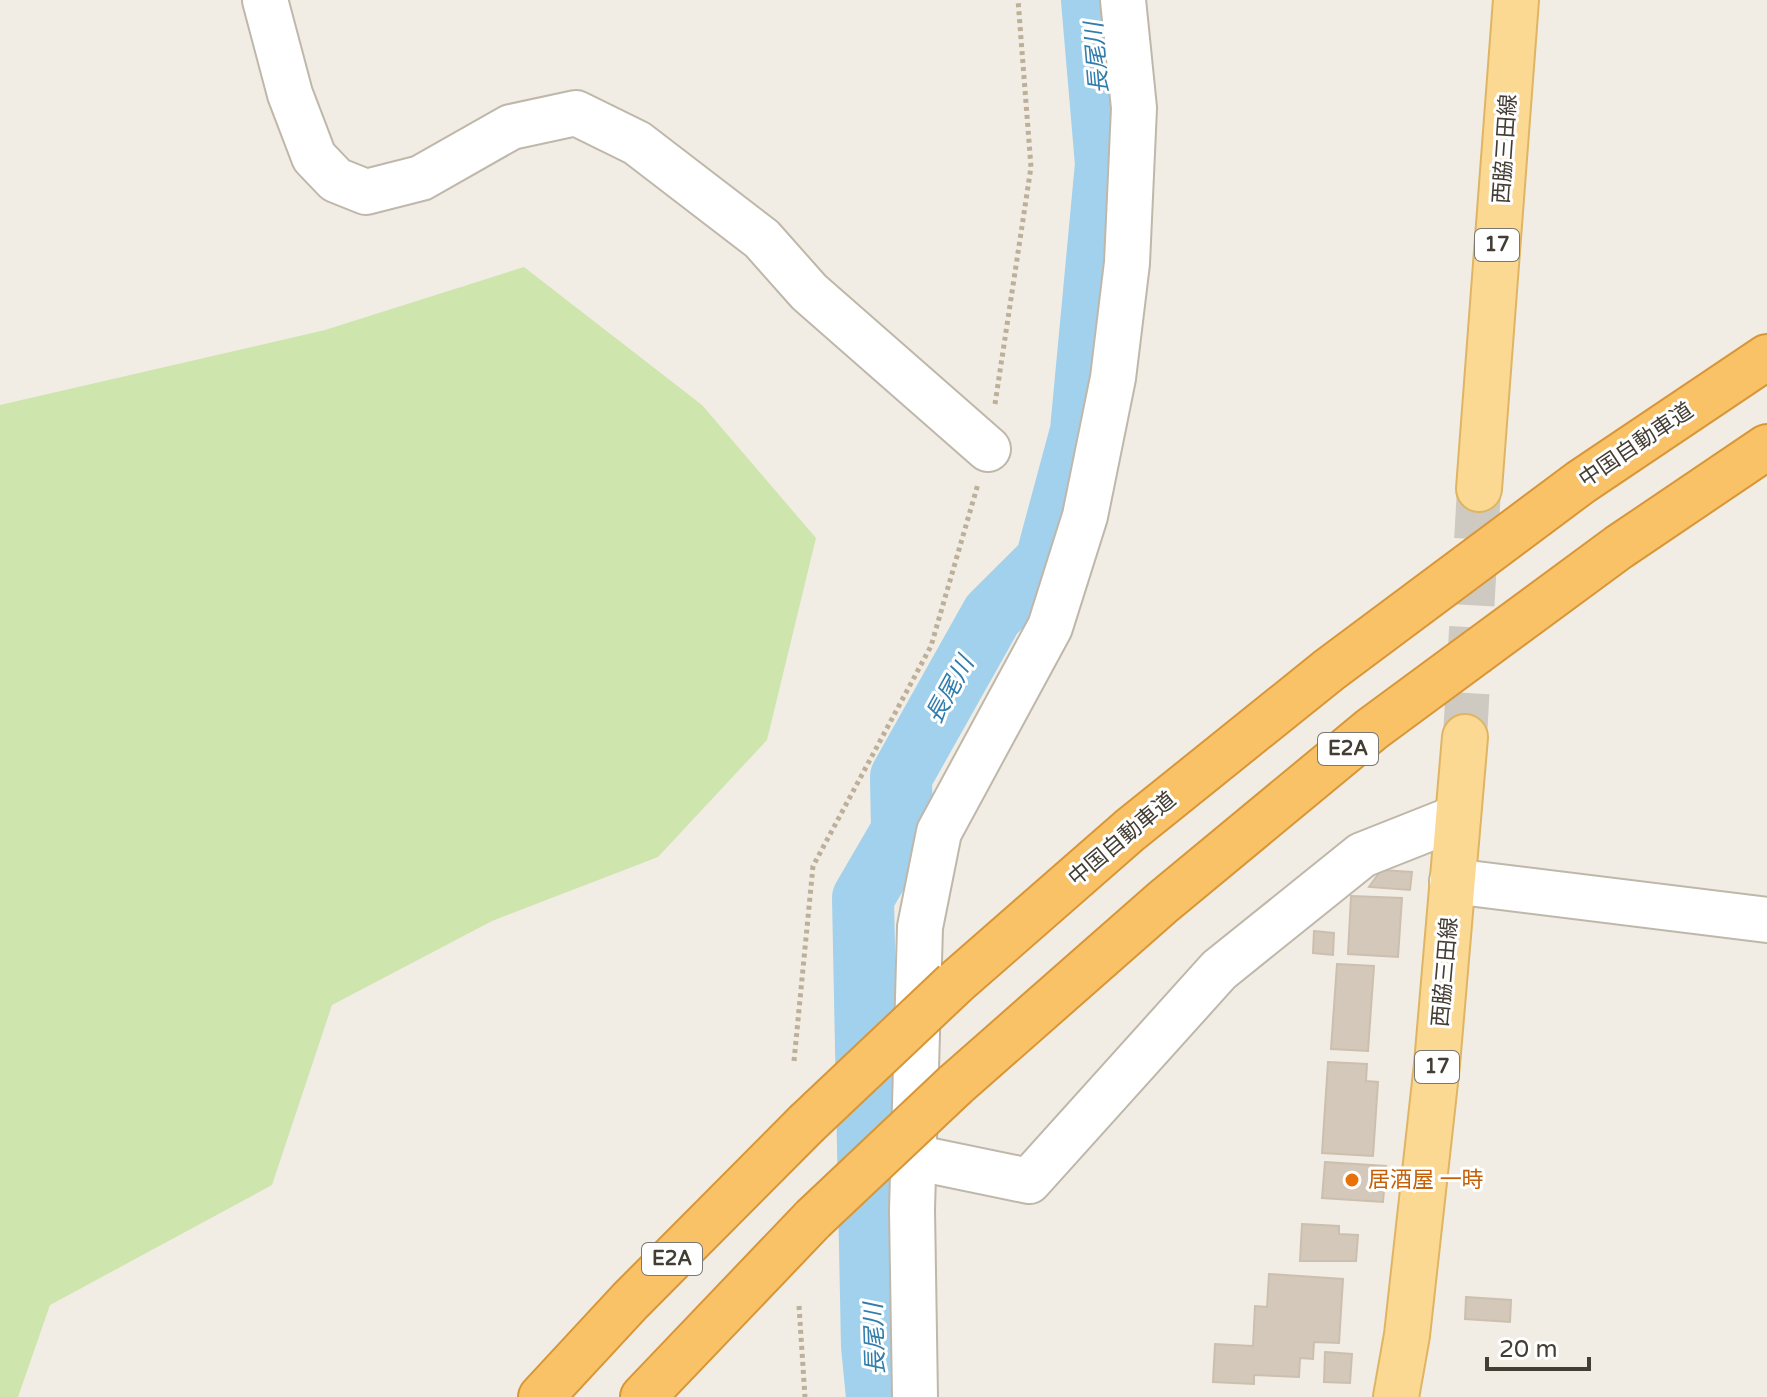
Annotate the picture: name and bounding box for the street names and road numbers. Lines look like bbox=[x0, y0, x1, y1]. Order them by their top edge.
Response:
street label: 西脇三田線 bbox=[1488, 93, 1522, 205]
road number: 17 bbox=[1475, 229, 1519, 261]
street label: 中国自動車道 bbox=[1574, 397, 1698, 493]
road number: E2A bbox=[1318, 733, 1378, 765]
street label: 中国自動車道 bbox=[1063, 787, 1181, 891]
street label: 西脇三田線 bbox=[1427, 916, 1463, 1028]
road number: 17 bbox=[1415, 1051, 1459, 1083]
road number: E2A bbox=[642, 1243, 702, 1275]

